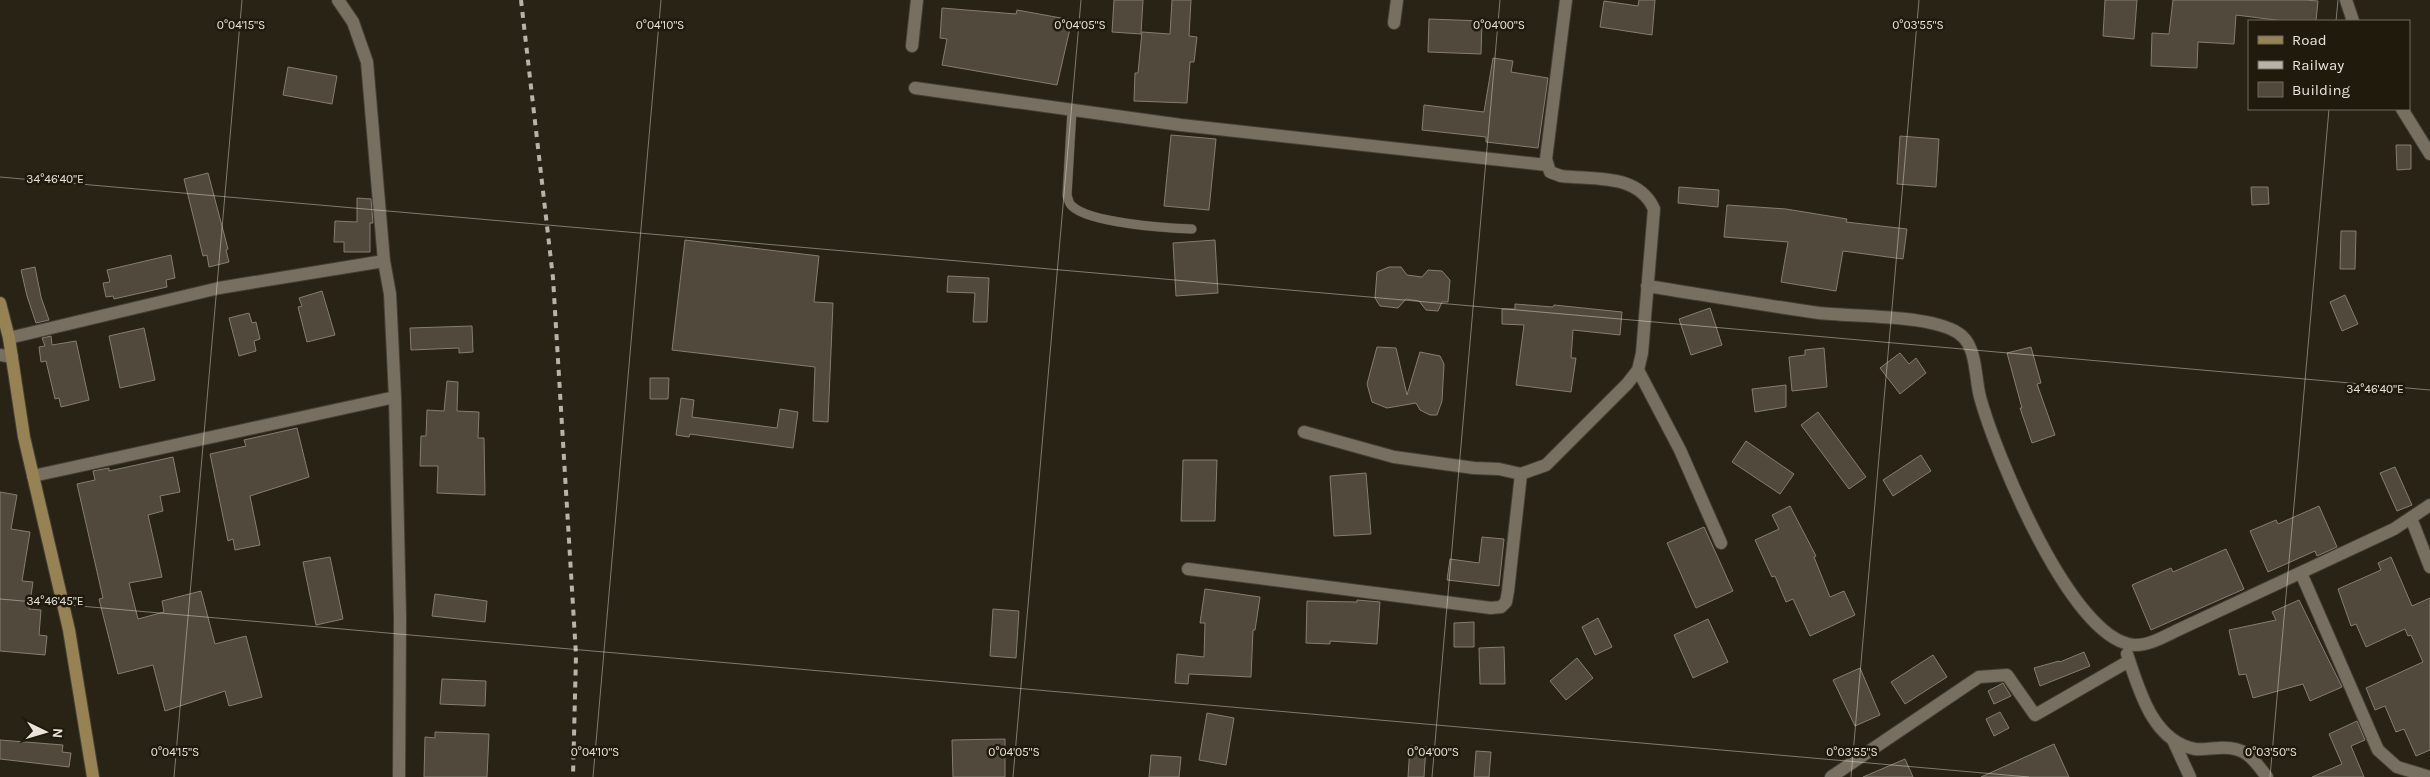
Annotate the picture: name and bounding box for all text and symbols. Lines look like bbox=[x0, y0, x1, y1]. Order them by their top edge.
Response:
text: 0°04'15"S bbox=[217, 18, 265, 32]
text: 0°04'10"S bbox=[636, 18, 684, 32]
text: 0°04'05"S bbox=[1054, 18, 1106, 32]
text: 0°04'00"S bbox=[1473, 18, 1525, 32]
text: 0°03'55"S bbox=[1892, 18, 1944, 32]
legend bbox=[2248, 20, 2410, 110]
text: Road bbox=[2292, 31, 2327, 49]
text: Railway bbox=[2292, 56, 2344, 74]
text: Building bbox=[2292, 81, 2350, 99]
text: 34°46'40"E bbox=[26, 172, 84, 186]
text: 34°46'40"E bbox=[2346, 382, 2404, 396]
text: 34°46'45"E bbox=[27, 594, 83, 608]
north arrow bbox=[20, 707, 70, 757]
text: N bbox=[49, 727, 66, 739]
text: 0°04'15"S bbox=[151, 745, 199, 759]
text: 0°04'10"S bbox=[571, 745, 619, 759]
text: 0°04'05"S bbox=[988, 745, 1040, 759]
text: 0°04'00"S bbox=[1407, 745, 1459, 759]
text: 0°03'55"S bbox=[1826, 745, 1878, 759]
text: 0°03'50"S bbox=[2245, 745, 2297, 759]

